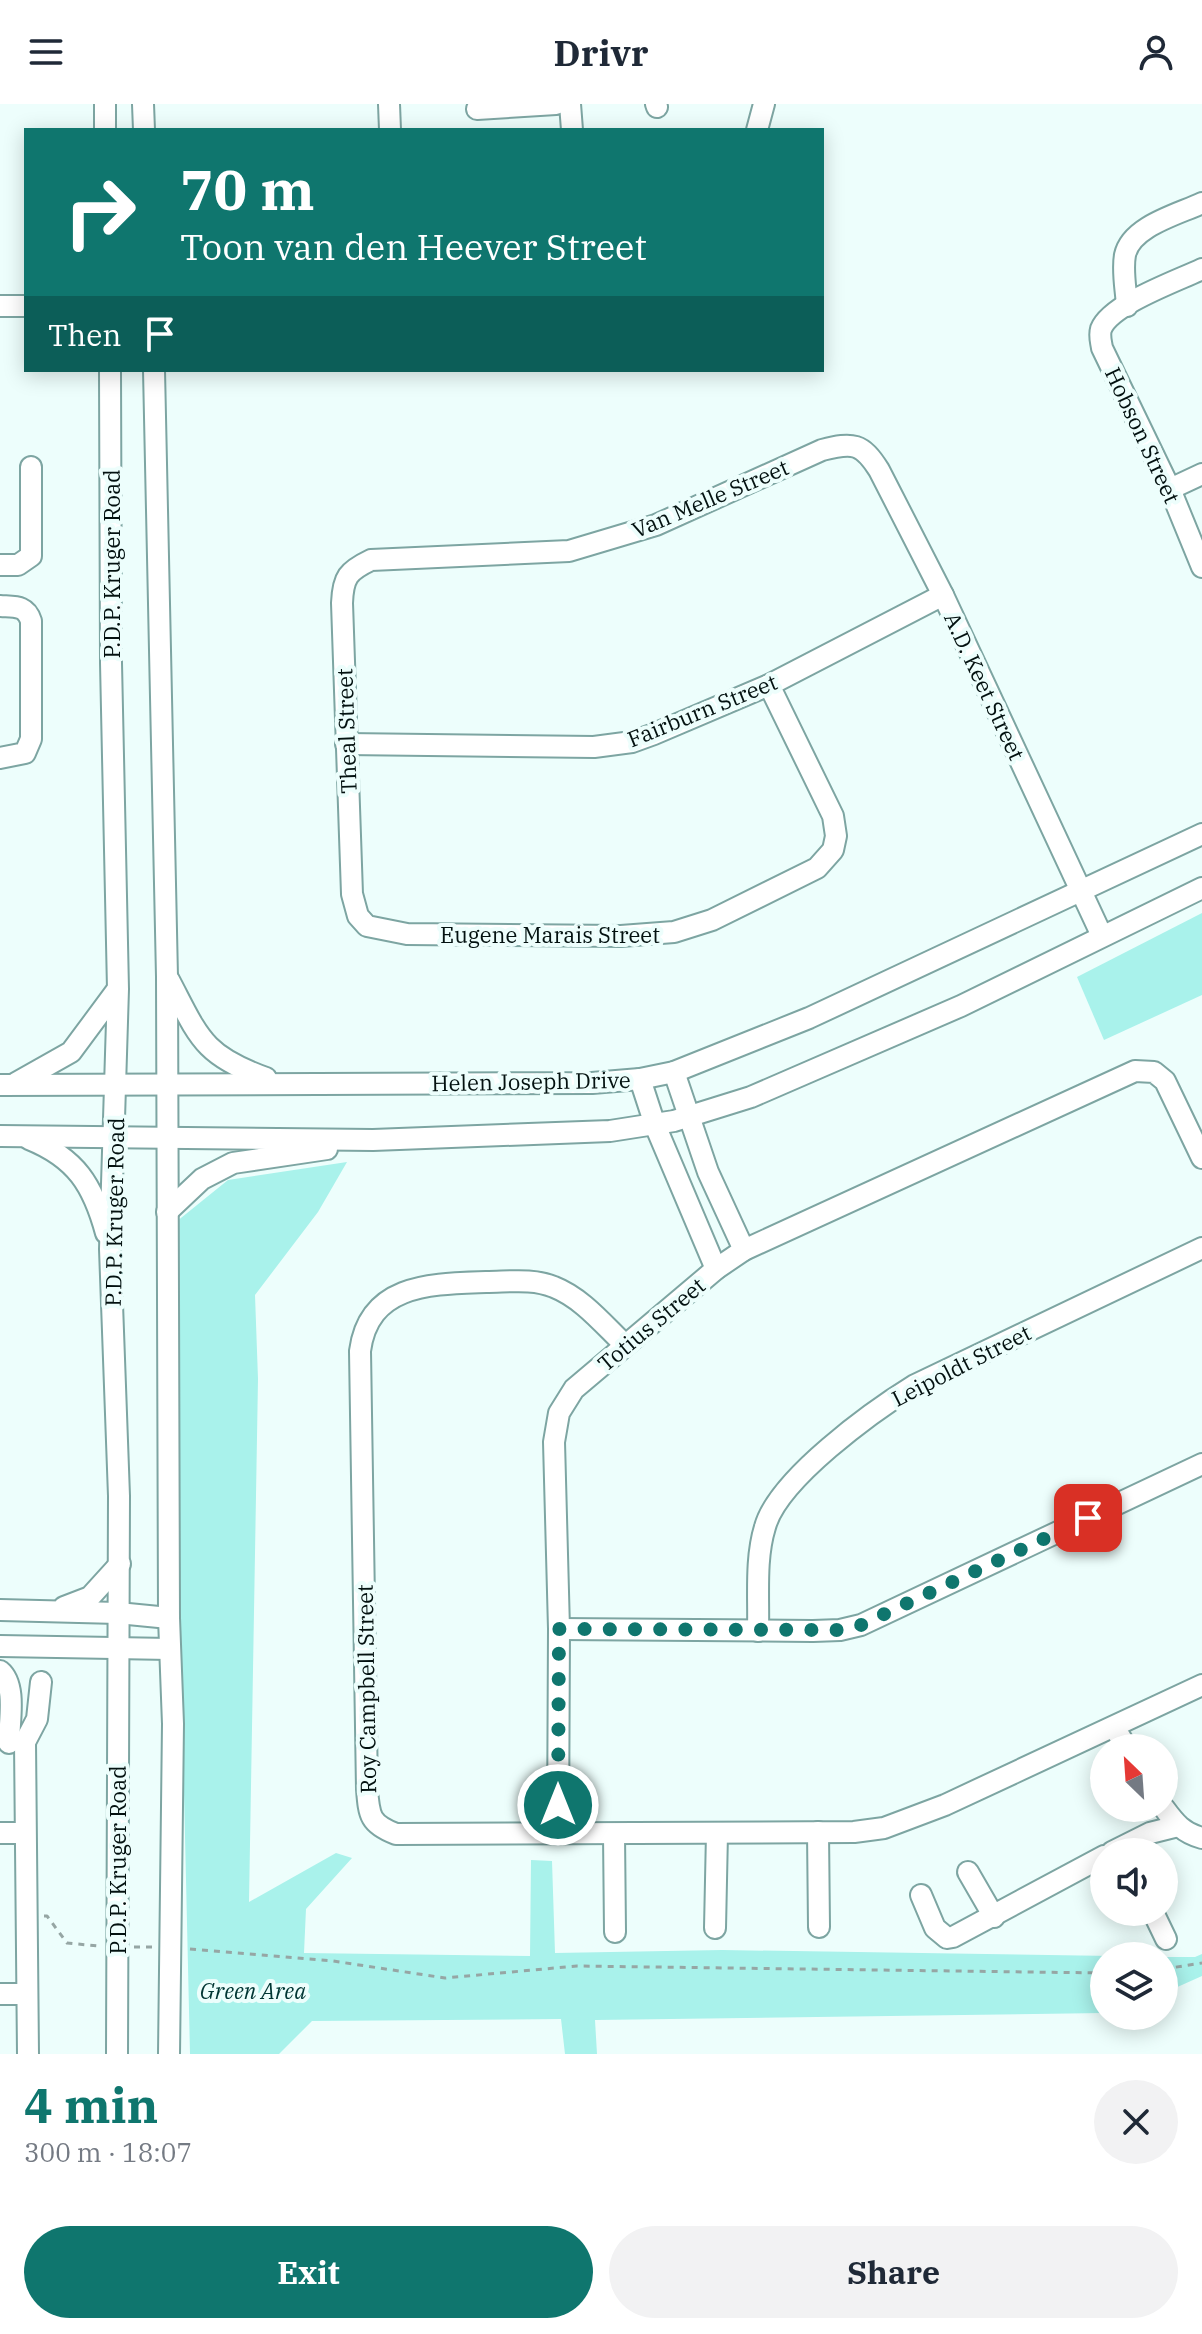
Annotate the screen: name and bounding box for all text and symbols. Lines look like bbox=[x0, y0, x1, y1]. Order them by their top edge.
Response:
text: Drivr bbox=[553, 29, 649, 76]
icon: menu bbox=[24, 30, 68, 74]
icon: person bbox=[1134, 30, 1178, 74]
text: 70 m bbox=[180, 153, 315, 225]
icon: right bbox=[48, 160, 152, 264]
text: Toon van den Heever Street bbox=[180, 223, 647, 270]
icon: arrive bbox=[138, 312, 182, 356]
text: Then bbox=[48, 315, 122, 354]
street label: Hobson Street bbox=[1099, 362, 1187, 508]
street label: Van Melle Street bbox=[627, 452, 793, 544]
street label: P.D.P. Kruger Road bbox=[97, 469, 126, 659]
street label: A.D. Keet Street bbox=[938, 607, 1032, 765]
street label: Fairburn Street bbox=[623, 667, 781, 753]
street label: Theal Street bbox=[329, 668, 363, 794]
street label: Eugene Marais Street bbox=[440, 920, 660, 949]
street label: Helen Joseph Drive bbox=[431, 1065, 631, 1097]
street label: P.D.P. Kruger Road bbox=[98, 1117, 130, 1307]
street label: Totius Street bbox=[591, 1270, 711, 1377]
street label: Leipoldt Street bbox=[886, 1317, 1036, 1413]
pin bbox=[1054, 1484, 1122, 1552]
icon: arrive bbox=[1066, 1496, 1110, 1540]
street label: Roy Campbell Street bbox=[350, 1584, 382, 1794]
north arrow bbox=[1090, 1734, 1178, 1822]
map controls bbox=[1090, 1734, 1178, 2030]
position arrow bbox=[516, 1763, 600, 1847]
street label: P.D.P. Kruger Road bbox=[103, 1765, 132, 1955]
button: sound bbox=[1090, 1838, 1178, 1926]
button: layers bbox=[1090, 1942, 1178, 2030]
park label: Green Area bbox=[200, 1976, 306, 2005]
text: 4 min bbox=[24, 2074, 158, 2136]
button: close bbox=[1094, 2080, 1178, 2164]
text: 300 m · 18:07 bbox=[24, 2135, 192, 2169]
button: Exit bbox=[24, 2226, 593, 2318]
button: Share bbox=[609, 2226, 1178, 2318]

